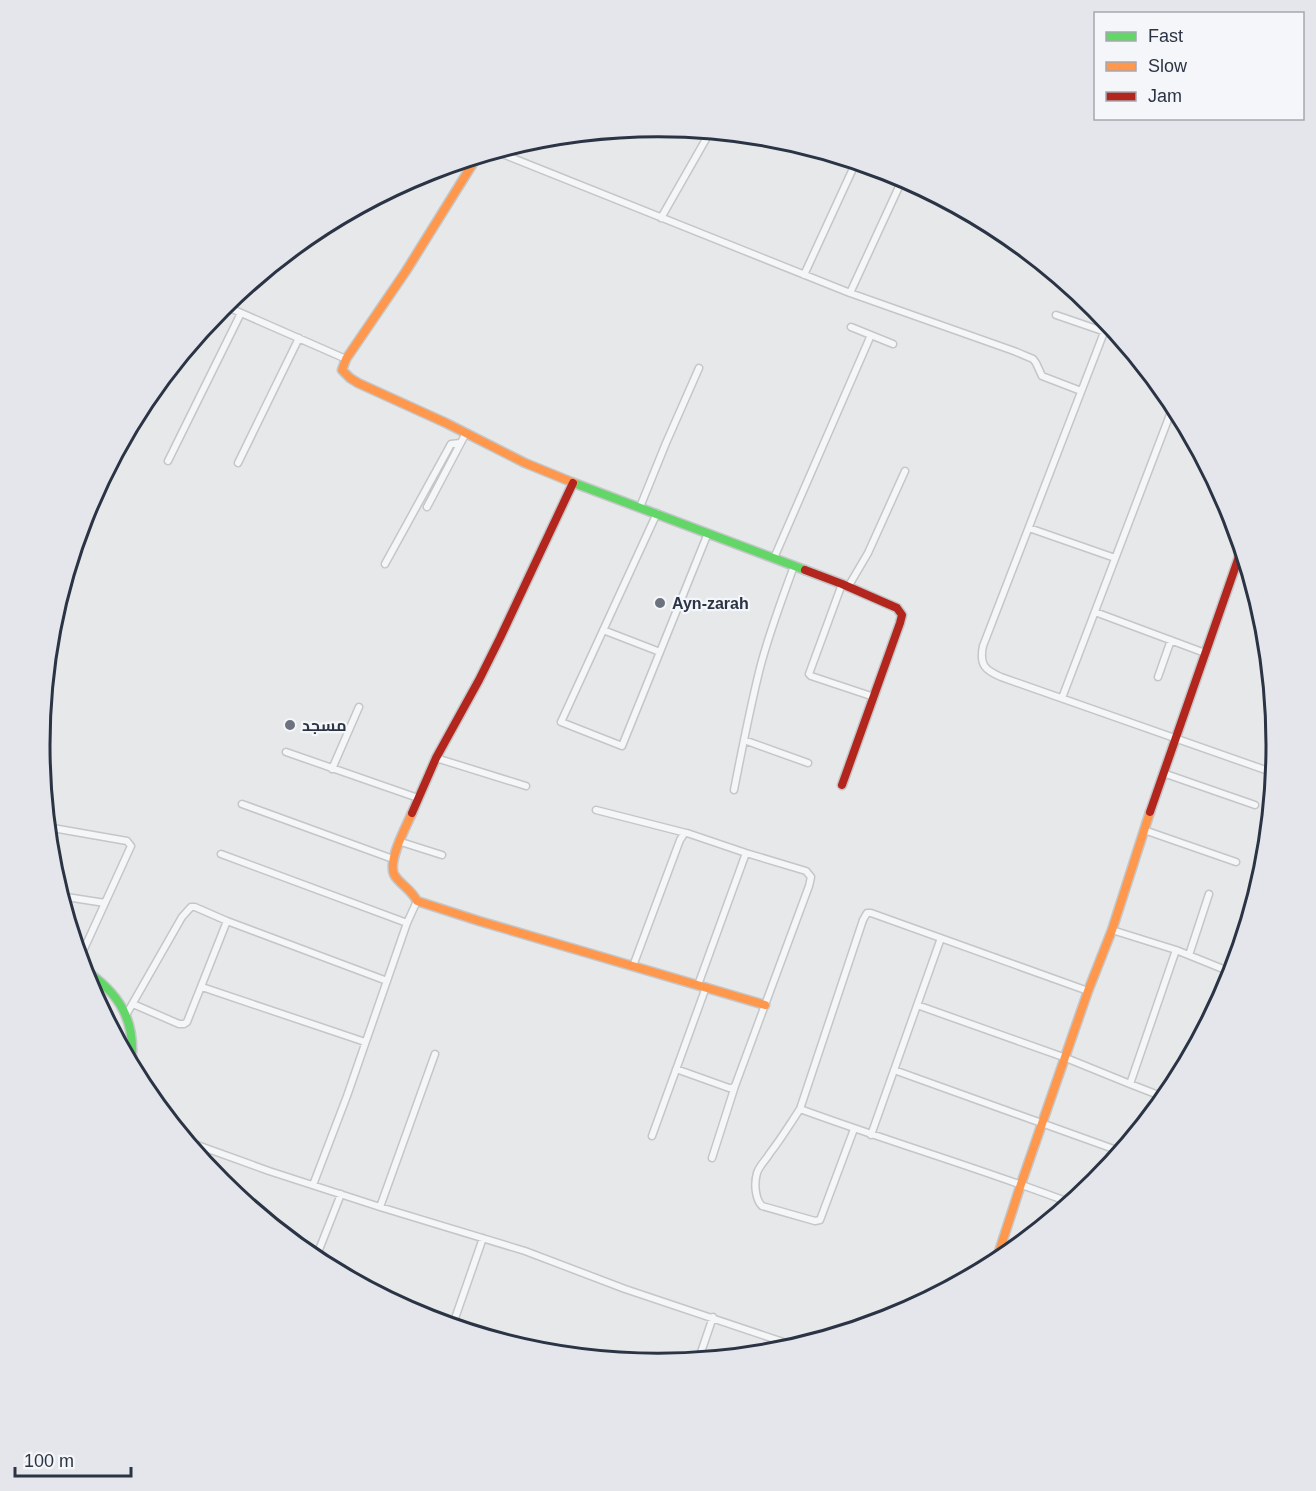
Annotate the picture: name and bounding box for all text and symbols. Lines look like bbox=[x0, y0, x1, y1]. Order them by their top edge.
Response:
legend bbox=[1094, 12, 1304, 120]
text: Fast bbox=[1148, 26, 1183, 46]
text: Slow bbox=[1148, 56, 1188, 76]
text: Jam bbox=[1148, 86, 1182, 106]
place label: Ayn-zarah bbox=[672, 595, 749, 612]
marker: Ayn-zarah bbox=[653, 596, 667, 610]
place label: مسجد bbox=[302, 717, 347, 734]
marker: مسجد bbox=[283, 718, 297, 732]
scale bar bbox=[15, 1440, 130, 1478]
text: 100 m bbox=[24, 1451, 74, 1471]

